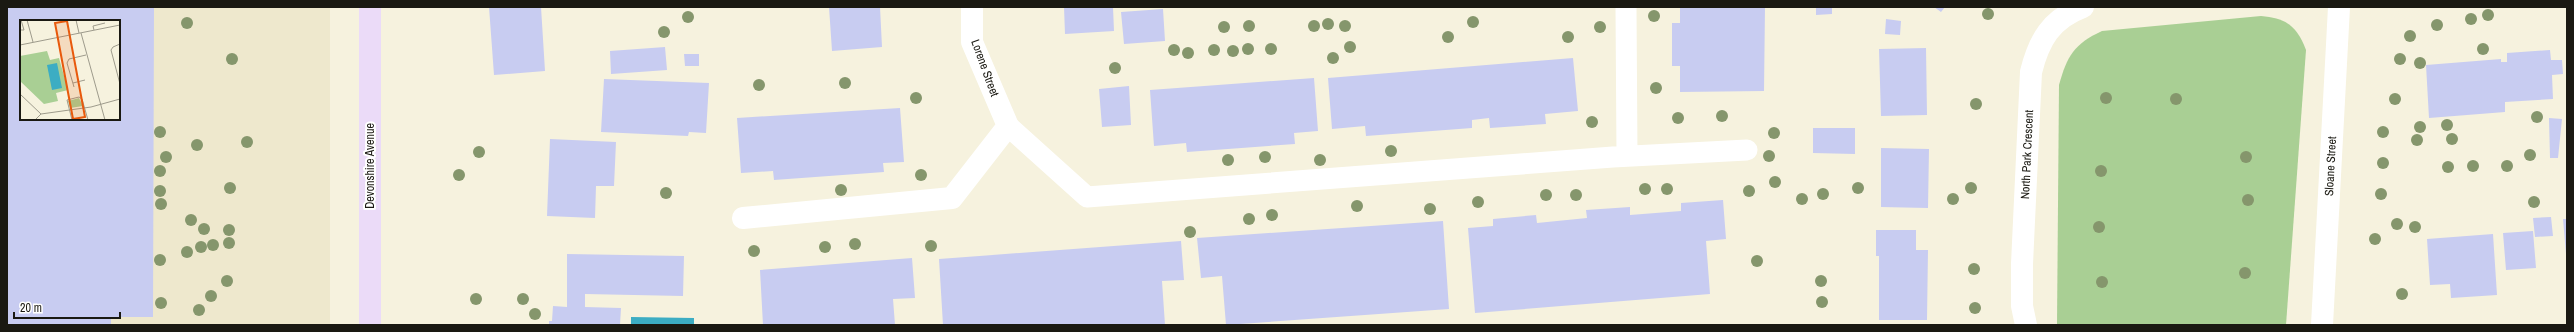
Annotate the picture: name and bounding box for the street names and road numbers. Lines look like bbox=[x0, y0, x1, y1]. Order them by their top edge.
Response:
street label: Lorene Street bbox=[967, 37, 1003, 99]
street label: North Park Crescent bbox=[2017, 109, 2037, 200]
street label: Devonshire Avenue bbox=[362, 123, 378, 209]
street label: Sloane Street bbox=[2321, 136, 2340, 197]

